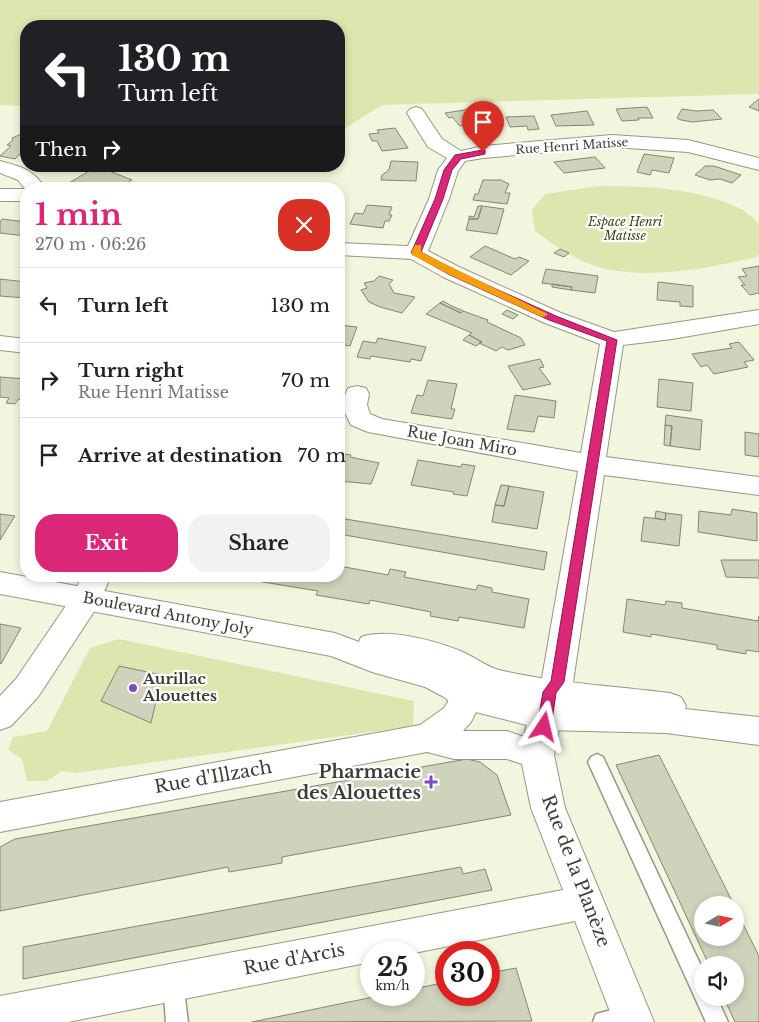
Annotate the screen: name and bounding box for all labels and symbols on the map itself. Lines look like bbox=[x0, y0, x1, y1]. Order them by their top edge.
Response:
pin bbox=[462, 101, 504, 152]
street label: Rue Henri Matisse bbox=[515, 134, 629, 157]
park label: Espace Henri Matisse bbox=[587, 214, 663, 243]
street label: Rue Joan Miro bbox=[406, 421, 519, 460]
street label: Boulevard Antony Joly bbox=[81, 588, 255, 639]
place label: Aurillac Alouettes bbox=[142, 669, 217, 705]
marker: Aurillac Alouettes bbox=[127, 682, 139, 694]
position arrow bbox=[517, 700, 569, 752]
street label: Rue d'Illzach bbox=[153, 756, 273, 798]
place label: Pharmacie des Alouettes bbox=[297, 761, 421, 804]
marker: Pharmacie des Alouettes bbox=[425, 776, 437, 788]
street label: Rue de la Planèze bbox=[537, 792, 615, 950]
north arrow bbox=[694, 896, 744, 946]
street label: Rue d'Arcis bbox=[241, 938, 347, 980]
speed limit sign: 30 bbox=[435, 941, 500, 1006]

